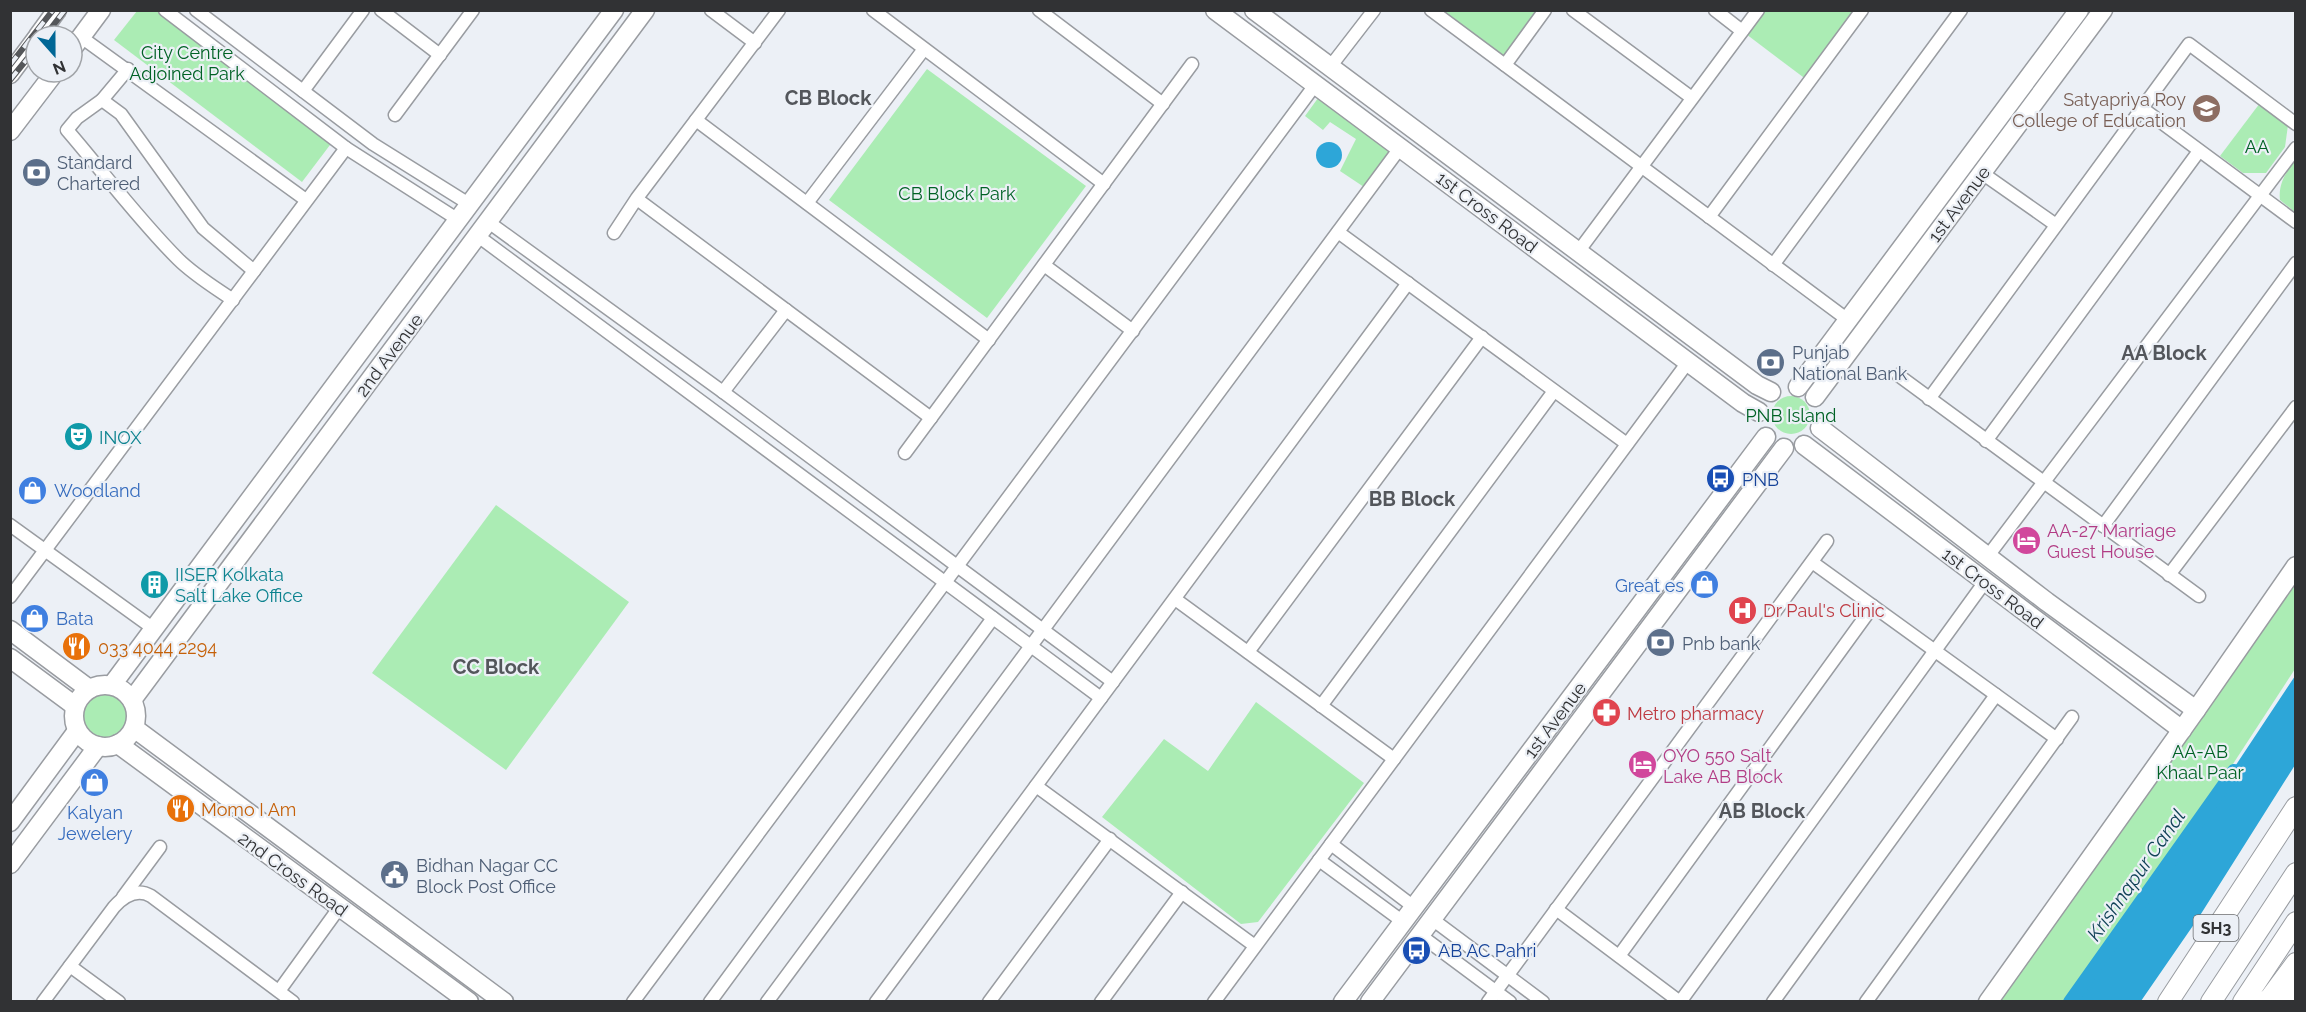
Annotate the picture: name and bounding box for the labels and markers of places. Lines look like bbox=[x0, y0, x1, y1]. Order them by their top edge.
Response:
place label: Satyapriya Roy College of Education bbox=[2012, 89, 2186, 131]
school or university icon: Satyapriya Roy College of Education bbox=[2191, 93, 2223, 125]
place label: Standard Chartered bbox=[57, 152, 140, 194]
bank icon: Standard Chartered bbox=[20, 156, 52, 188]
place label: Punjab National Bank bbox=[1792, 342, 1908, 384]
bank icon: Punjab National Bank bbox=[1755, 346, 1787, 378]
theatre icon: INOX bbox=[62, 421, 94, 453]
place label: INOX bbox=[99, 427, 142, 448]
bus stop icon: PNB bbox=[1705, 463, 1737, 495]
place label: PNB bbox=[1742, 469, 1779, 490]
shop icon: Woodland bbox=[17, 474, 49, 506]
place label: Woodland bbox=[54, 480, 141, 501]
place label: AA-27 Marriage Guest House bbox=[2047, 520, 2176, 562]
hotel icon: AA-27 Marriage Guest House bbox=[2010, 524, 2042, 556]
place label: IISER Kolkata Salt Lake Office bbox=[175, 564, 303, 606]
building icon: IISER Kolkata Salt Lake Office bbox=[138, 568, 170, 600]
shop icon: Great es bbox=[1689, 569, 1721, 601]
place label: Great es bbox=[1615, 575, 1684, 596]
hospital icon: Dr Paul's Clinic bbox=[1726, 594, 1758, 626]
place label: Dr Paul's Clinic bbox=[1763, 600, 1885, 621]
shop icon: Bata bbox=[19, 602, 51, 634]
place label: Bata bbox=[56, 608, 94, 629]
bank icon: Pnb bank bbox=[1645, 627, 1677, 659]
restaurant icon: 033 4044 2294 bbox=[61, 631, 93, 663]
place label: Pnb bank bbox=[1682, 633, 1761, 654]
place label: 033 4044 2294 bbox=[98, 637, 217, 658]
pharmacy icon: Metro pharmacy bbox=[1590, 697, 1622, 729]
place label: Metro pharmacy bbox=[1627, 703, 1764, 724]
place label: OYO 550 Salt Lake AB Block bbox=[1663, 745, 1783, 787]
hotel icon: OYO 550 Salt Lake AB Block bbox=[1626, 749, 1658, 781]
shop icon: Kalyan Jewelery bbox=[79, 767, 111, 799]
restaurant icon: Momo I Am bbox=[164, 793, 196, 825]
place label: Momo I Am bbox=[201, 799, 296, 820]
place label: Kalyan Jewelery bbox=[57, 802, 133, 844]
place label: Bidhan Nagar CC Block Post Office bbox=[416, 855, 558, 897]
public building icon: Bidhan Nagar CC Block Post Office bbox=[379, 859, 411, 891]
bus stop icon: AB AC Pahri bbox=[1401, 934, 1433, 966]
place label: AB AC Pahri bbox=[1438, 940, 1536, 961]

